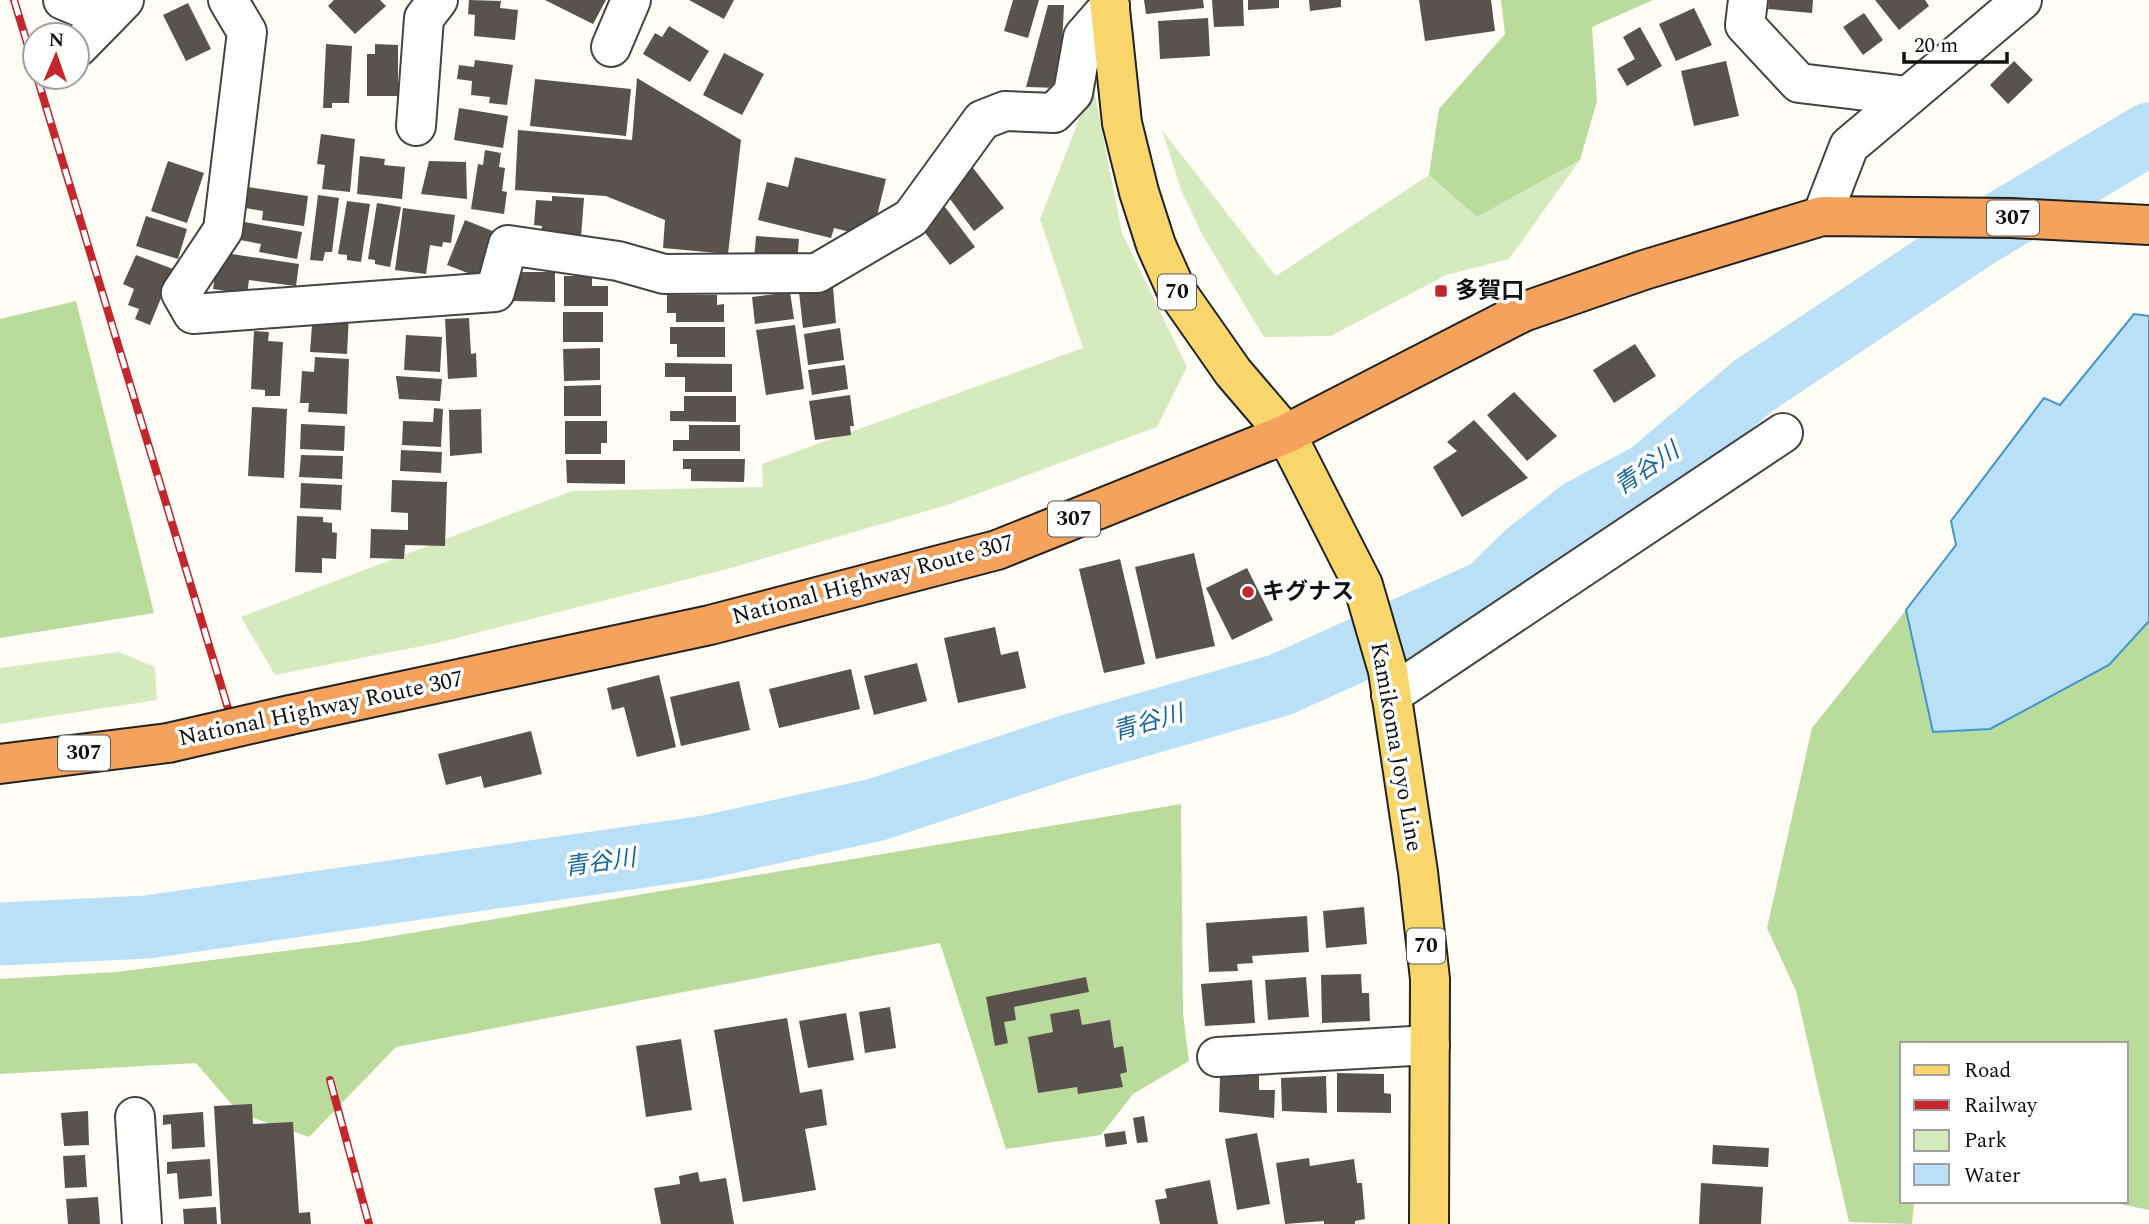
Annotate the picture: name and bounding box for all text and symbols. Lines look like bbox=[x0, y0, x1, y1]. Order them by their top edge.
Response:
north arrow bbox=[21, 21, 91, 91]
scale bar bbox=[1904, 21, 2007, 65]
text: N bbox=[48, 26, 65, 55]
text: 20 m bbox=[1914, 30, 1958, 62]
road number: 307 bbox=[1987, 200, 2039, 235]
road number: 70 bbox=[1158, 274, 1196, 310]
place label: 多賀口 bbox=[1455, 274, 1524, 309]
marker: 多賀口 bbox=[1433, 283, 1449, 299]
water label: 青谷川 bbox=[1607, 432, 1689, 504]
road number: 307 bbox=[1048, 502, 1100, 536]
street label: National Highway Route 307 bbox=[728, 525, 1018, 635]
place label: キグナス bbox=[1262, 575, 1354, 610]
marker: キグナス bbox=[1240, 584, 1256, 600]
street label: Kamikoma Joyo Line bbox=[1360, 640, 1432, 854]
street label: National Highway Route 307 bbox=[175, 662, 467, 756]
water label: 青谷川 bbox=[1108, 695, 1190, 750]
road number: 307 bbox=[58, 736, 110, 770]
water label: 青谷川 bbox=[562, 840, 641, 886]
road number: 70 bbox=[1407, 928, 1445, 964]
legend bbox=[1900, 1042, 2128, 1203]
text: Road bbox=[1964, 1055, 2011, 1087]
text: Railway bbox=[1964, 1090, 2038, 1122]
text: Park bbox=[1964, 1125, 2008, 1157]
text: Water bbox=[1964, 1160, 2020, 1192]

